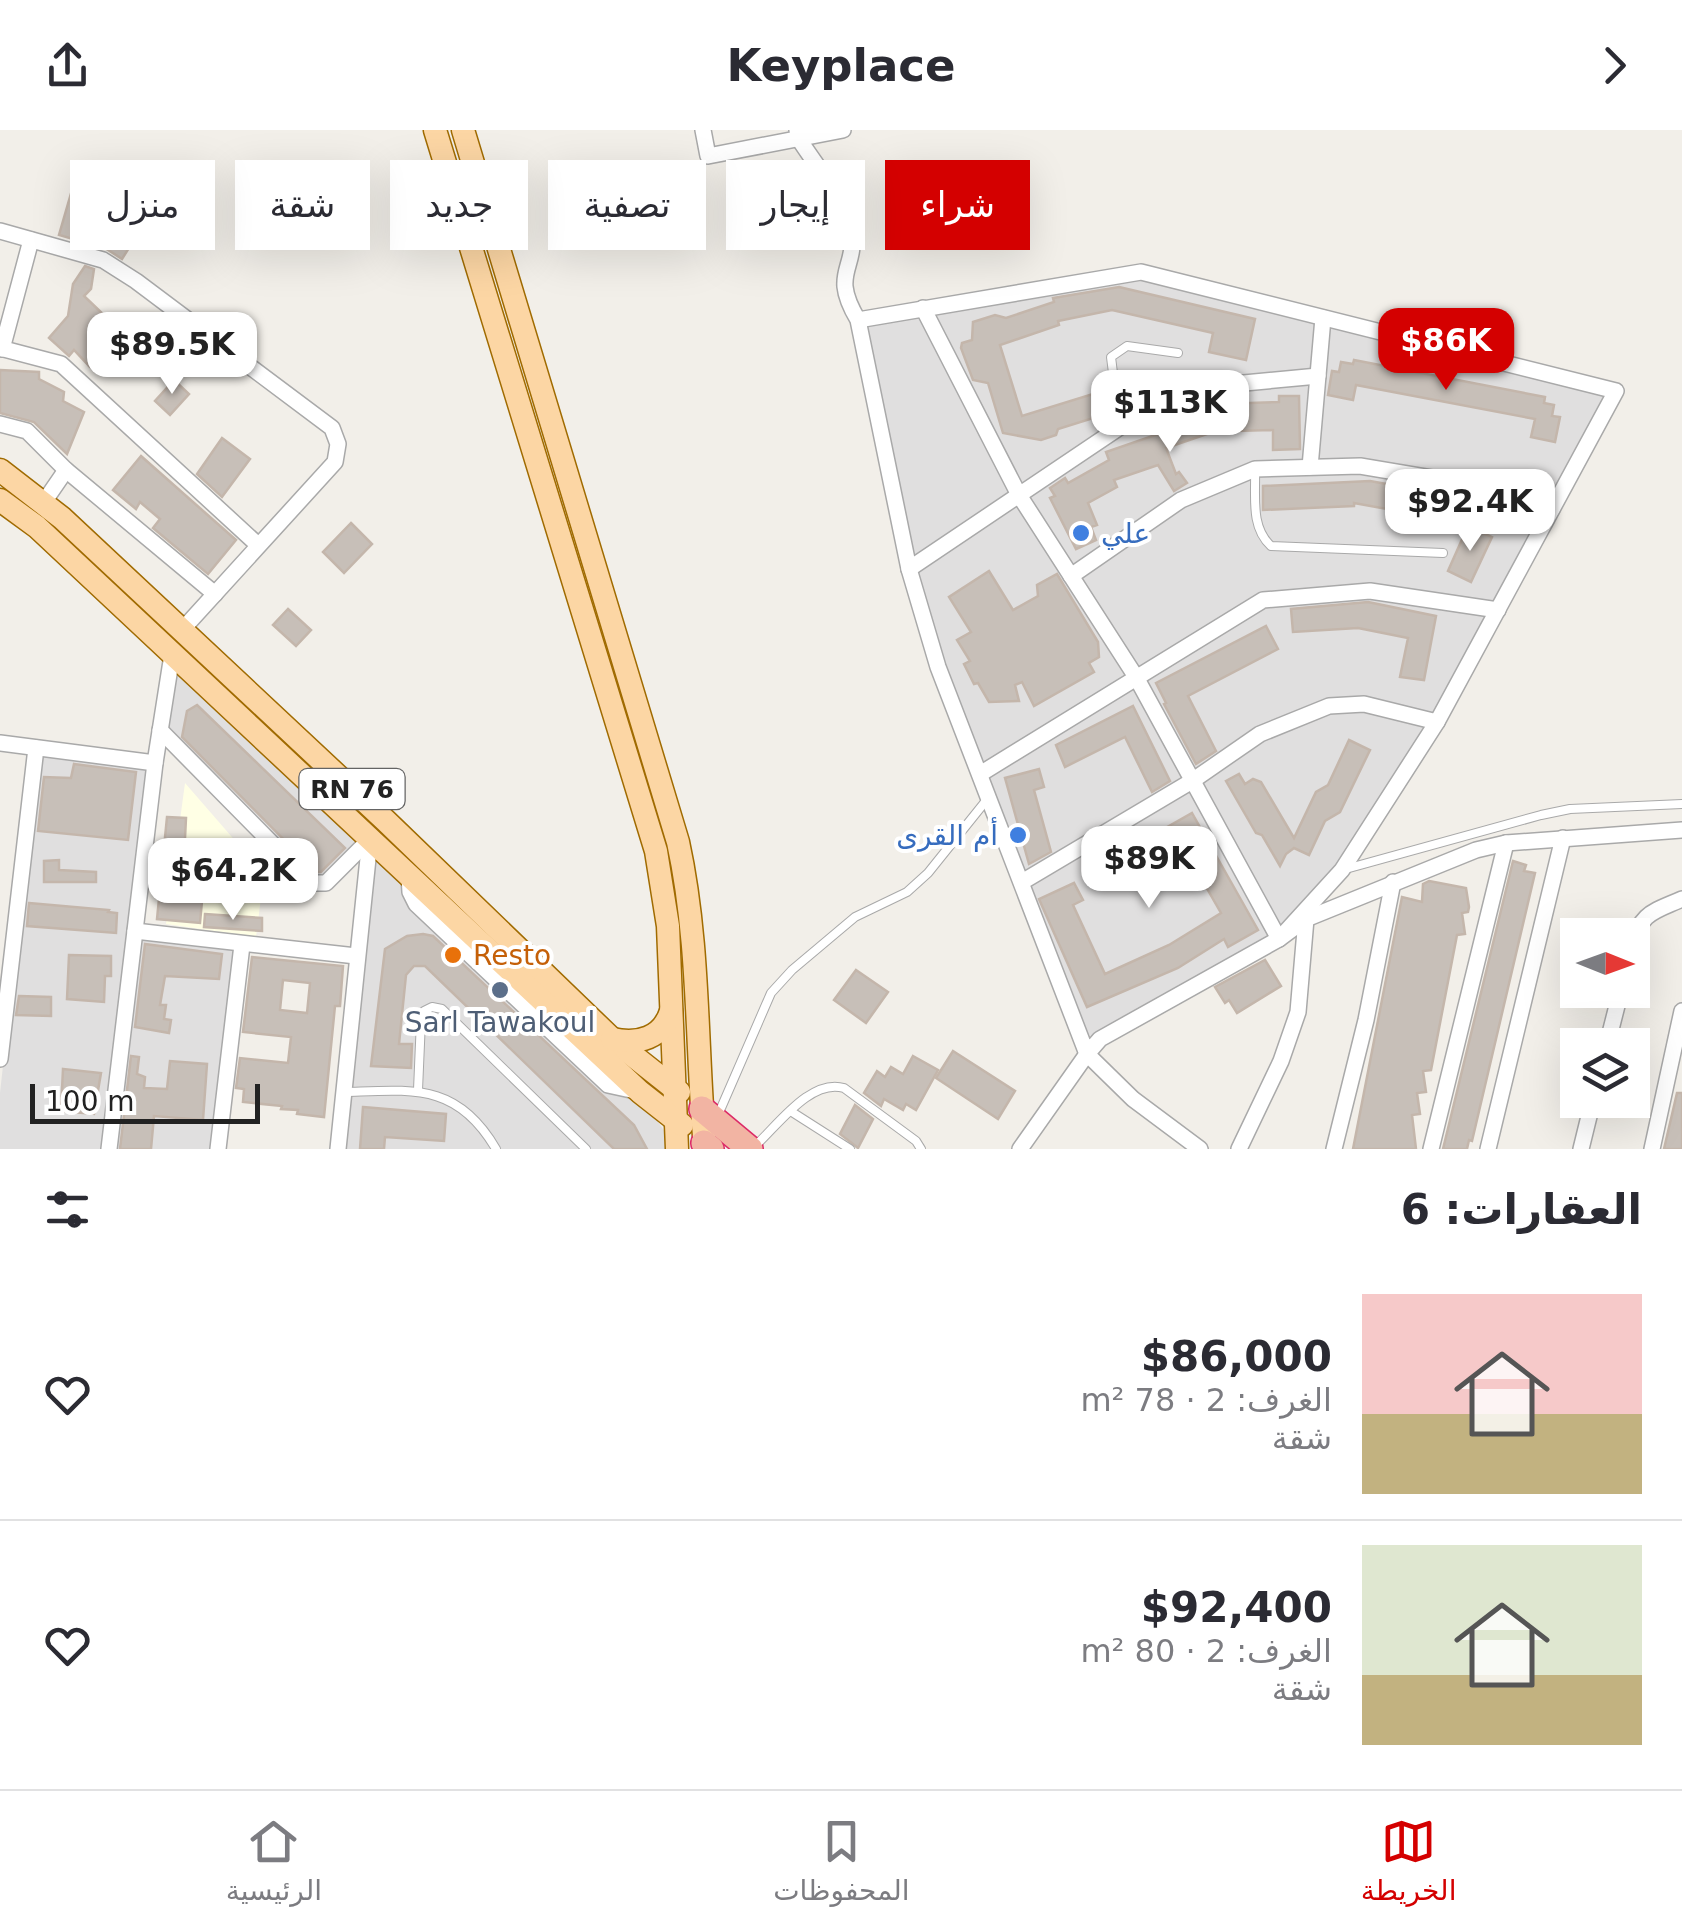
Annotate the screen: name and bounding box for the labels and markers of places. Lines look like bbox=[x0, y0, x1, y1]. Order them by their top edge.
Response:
pin: $86K bbox=[1387, 308, 1505, 393]
pin: $89.5K bbox=[91, 312, 253, 397]
pin: $113K bbox=[1100, 370, 1240, 455]
pin: $92.4K bbox=[1389, 469, 1551, 554]
place label: علي bbox=[1101, 517, 1150, 550]
marker: علي bbox=[1070, 522, 1092, 544]
place label: أم القرى bbox=[896, 816, 998, 852]
marker: أم القرى bbox=[1007, 824, 1029, 846]
pin: $89K bbox=[1090, 826, 1208, 911]
pin: $64.2K bbox=[152, 838, 314, 923]
place label: Resto bbox=[473, 939, 551, 972]
marker: Resto bbox=[442, 944, 464, 966]
marker: Sarl Tawakoul bbox=[489, 979, 511, 1001]
place label: Sarl Tawakoul bbox=[405, 1006, 595, 1039]

